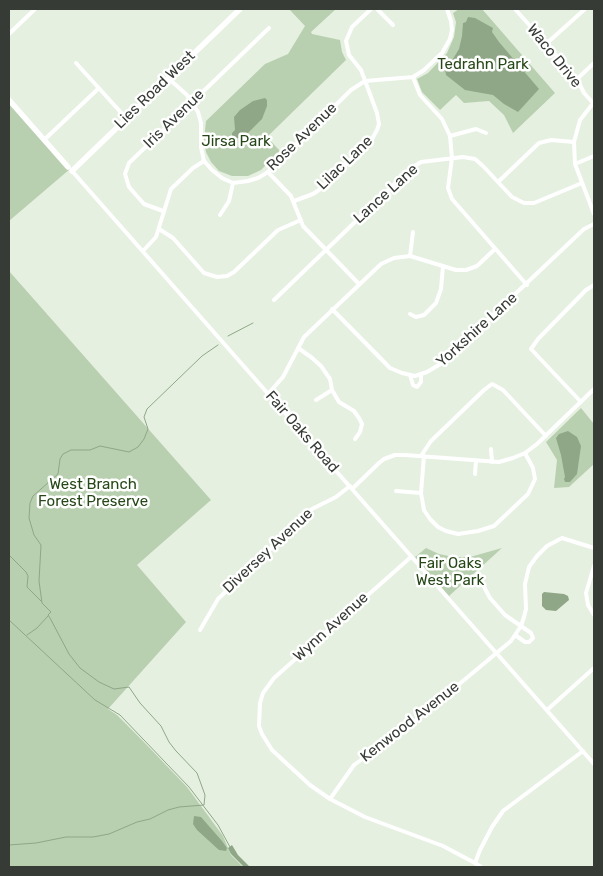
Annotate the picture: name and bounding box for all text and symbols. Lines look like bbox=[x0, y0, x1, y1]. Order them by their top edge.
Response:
street label: Waco Drive bbox=[523, 21, 585, 91]
street label: Lies Road West bbox=[111, 47, 199, 133]
park label: Tedrahn Park bbox=[437, 56, 529, 74]
street label: Iris Avenue bbox=[140, 86, 208, 152]
street label: Rose Avenue bbox=[263, 99, 341, 175]
street label: Lilac Lane bbox=[314, 132, 376, 194]
park label: Jirsa Park bbox=[201, 133, 271, 151]
street label: Lance Lane bbox=[350, 160, 422, 228]
street label: Yorkshire Lane bbox=[433, 289, 521, 371]
street label: Fair Oaks Road bbox=[262, 387, 342, 477]
park label: West Branch Forest Preserve bbox=[38, 476, 148, 511]
street label: Diversey Avenue bbox=[219, 505, 317, 597]
park label: Fair Oaks West Park bbox=[416, 555, 484, 590]
street label: Wynn Avenue bbox=[290, 589, 372, 665]
street label: Kenwood Avenue bbox=[357, 678, 463, 766]

